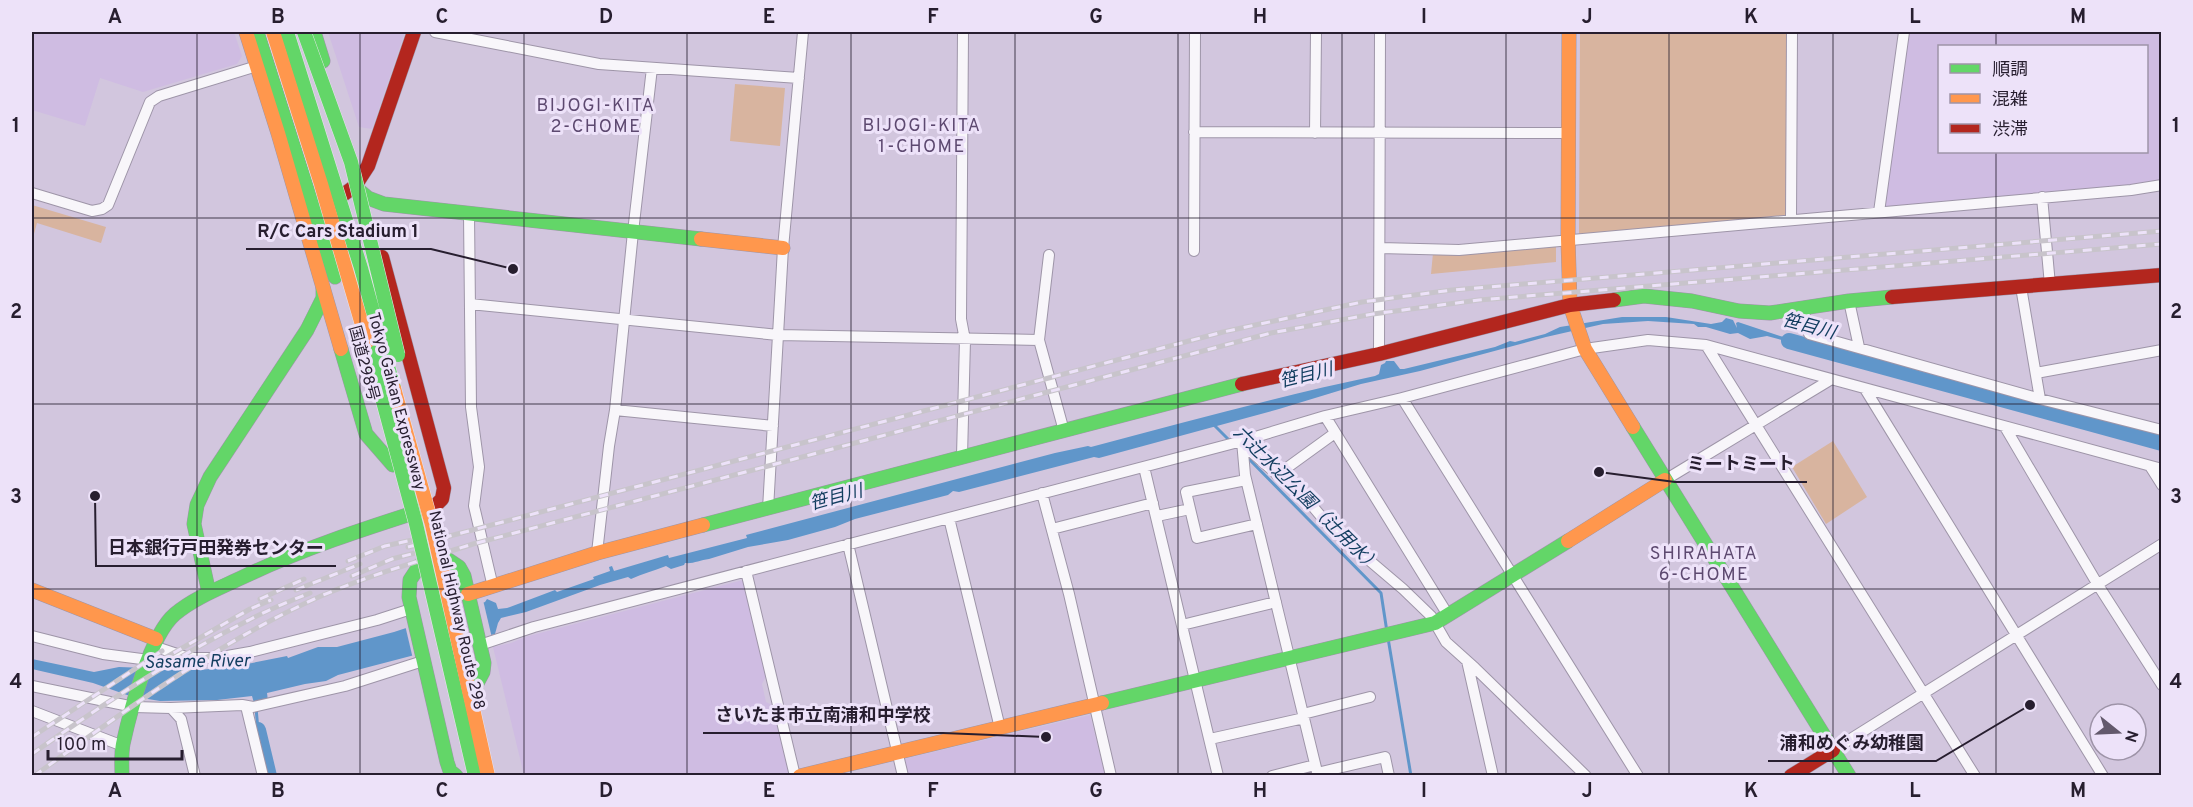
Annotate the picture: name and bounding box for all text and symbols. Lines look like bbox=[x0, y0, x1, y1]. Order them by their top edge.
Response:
text: A bbox=[108, 5, 122, 31]
text: B bbox=[271, 5, 285, 31]
text: C bbox=[436, 5, 448, 31]
text: D bbox=[599, 5, 613, 31]
text: E bbox=[763, 5, 775, 31]
text: F bbox=[927, 5, 939, 31]
text: G bbox=[1089, 5, 1103, 31]
text: H bbox=[1253, 5, 1267, 31]
text: I bbox=[1421, 5, 1427, 31]
text: J bbox=[1581, 5, 1593, 31]
text: K bbox=[1744, 5, 1758, 31]
text: L bbox=[1909, 5, 1921, 31]
text: M bbox=[2070, 5, 2086, 31]
legend bbox=[1938, 45, 2148, 153]
text: 順調 bbox=[1992, 59, 2028, 82]
text: 混雑 bbox=[1992, 89, 2028, 112]
district label: BIJOGI-KITA 2-CHOME bbox=[537, 95, 655, 139]
text: 1 bbox=[12, 114, 20, 140]
text: 1 bbox=[2172, 114, 2180, 140]
district label: BIJOGI-KITA 1-CHOME bbox=[863, 115, 981, 159]
text: 渋滞 bbox=[1992, 119, 2028, 142]
callout: R/C Cars Stadium 1 bbox=[246, 213, 431, 249]
text: R/C Cars Stadium 1 bbox=[257, 221, 419, 244]
text: 2 bbox=[10, 300, 22, 326]
text: 2 bbox=[2170, 300, 2182, 326]
water label: 笹目川 bbox=[1780, 309, 1840, 346]
street label: Tokyo Gaikan Expressway bbox=[363, 310, 429, 493]
street label: 国道298号 bbox=[343, 324, 383, 403]
water label: 笹目川 bbox=[1277, 358, 1337, 394]
water label: 六辻水辺公園（辻用水） bbox=[1228, 422, 1384, 578]
callout: ミートミート bbox=[1675, 446, 1807, 482]
text: ミートミート bbox=[1687, 454, 1795, 477]
water label: 笹目川 bbox=[807, 480, 867, 517]
text: 3 bbox=[10, 485, 22, 511]
text: 3 bbox=[2170, 485, 2182, 511]
street label: National Highway Route 298 bbox=[423, 509, 489, 712]
callout: 日本銀行戸田発券センター bbox=[96, 530, 336, 566]
text: 日本銀行戸田発券センター bbox=[108, 537, 324, 561]
district label: SHIRAHATA 6-CHOME bbox=[1650, 543, 1758, 587]
water label: Sasame River bbox=[144, 650, 252, 675]
text: 4 bbox=[10, 670, 22, 696]
text: 4 bbox=[2170, 670, 2182, 696]
callout: さいたま市立南浦和中学校 bbox=[703, 697, 943, 733]
north arrow bbox=[2088, 702, 2148, 762]
text: さいたま市立南浦和中学校 bbox=[715, 705, 931, 728]
scale bar bbox=[48, 723, 182, 761]
callout: 浦和めぐみ幼稚園 bbox=[1768, 725, 1936, 761]
text: N bbox=[2119, 727, 2142, 745]
text: 浦和めぐみ幼稚園 bbox=[1780, 733, 1924, 756]
text: 100 m bbox=[57, 734, 106, 757]
text: A bbox=[108, 779, 122, 805]
text: B bbox=[271, 779, 285, 805]
text: C bbox=[436, 779, 448, 805]
text: D bbox=[599, 779, 613, 805]
text: E bbox=[763, 779, 775, 805]
text: F bbox=[927, 779, 939, 805]
text: G bbox=[1089, 779, 1103, 805]
text: H bbox=[1253, 779, 1267, 805]
text: I bbox=[1421, 779, 1427, 805]
text: J bbox=[1581, 779, 1593, 805]
text: K bbox=[1744, 779, 1758, 805]
text: L bbox=[1909, 779, 1921, 805]
text: M bbox=[2070, 779, 2086, 805]

